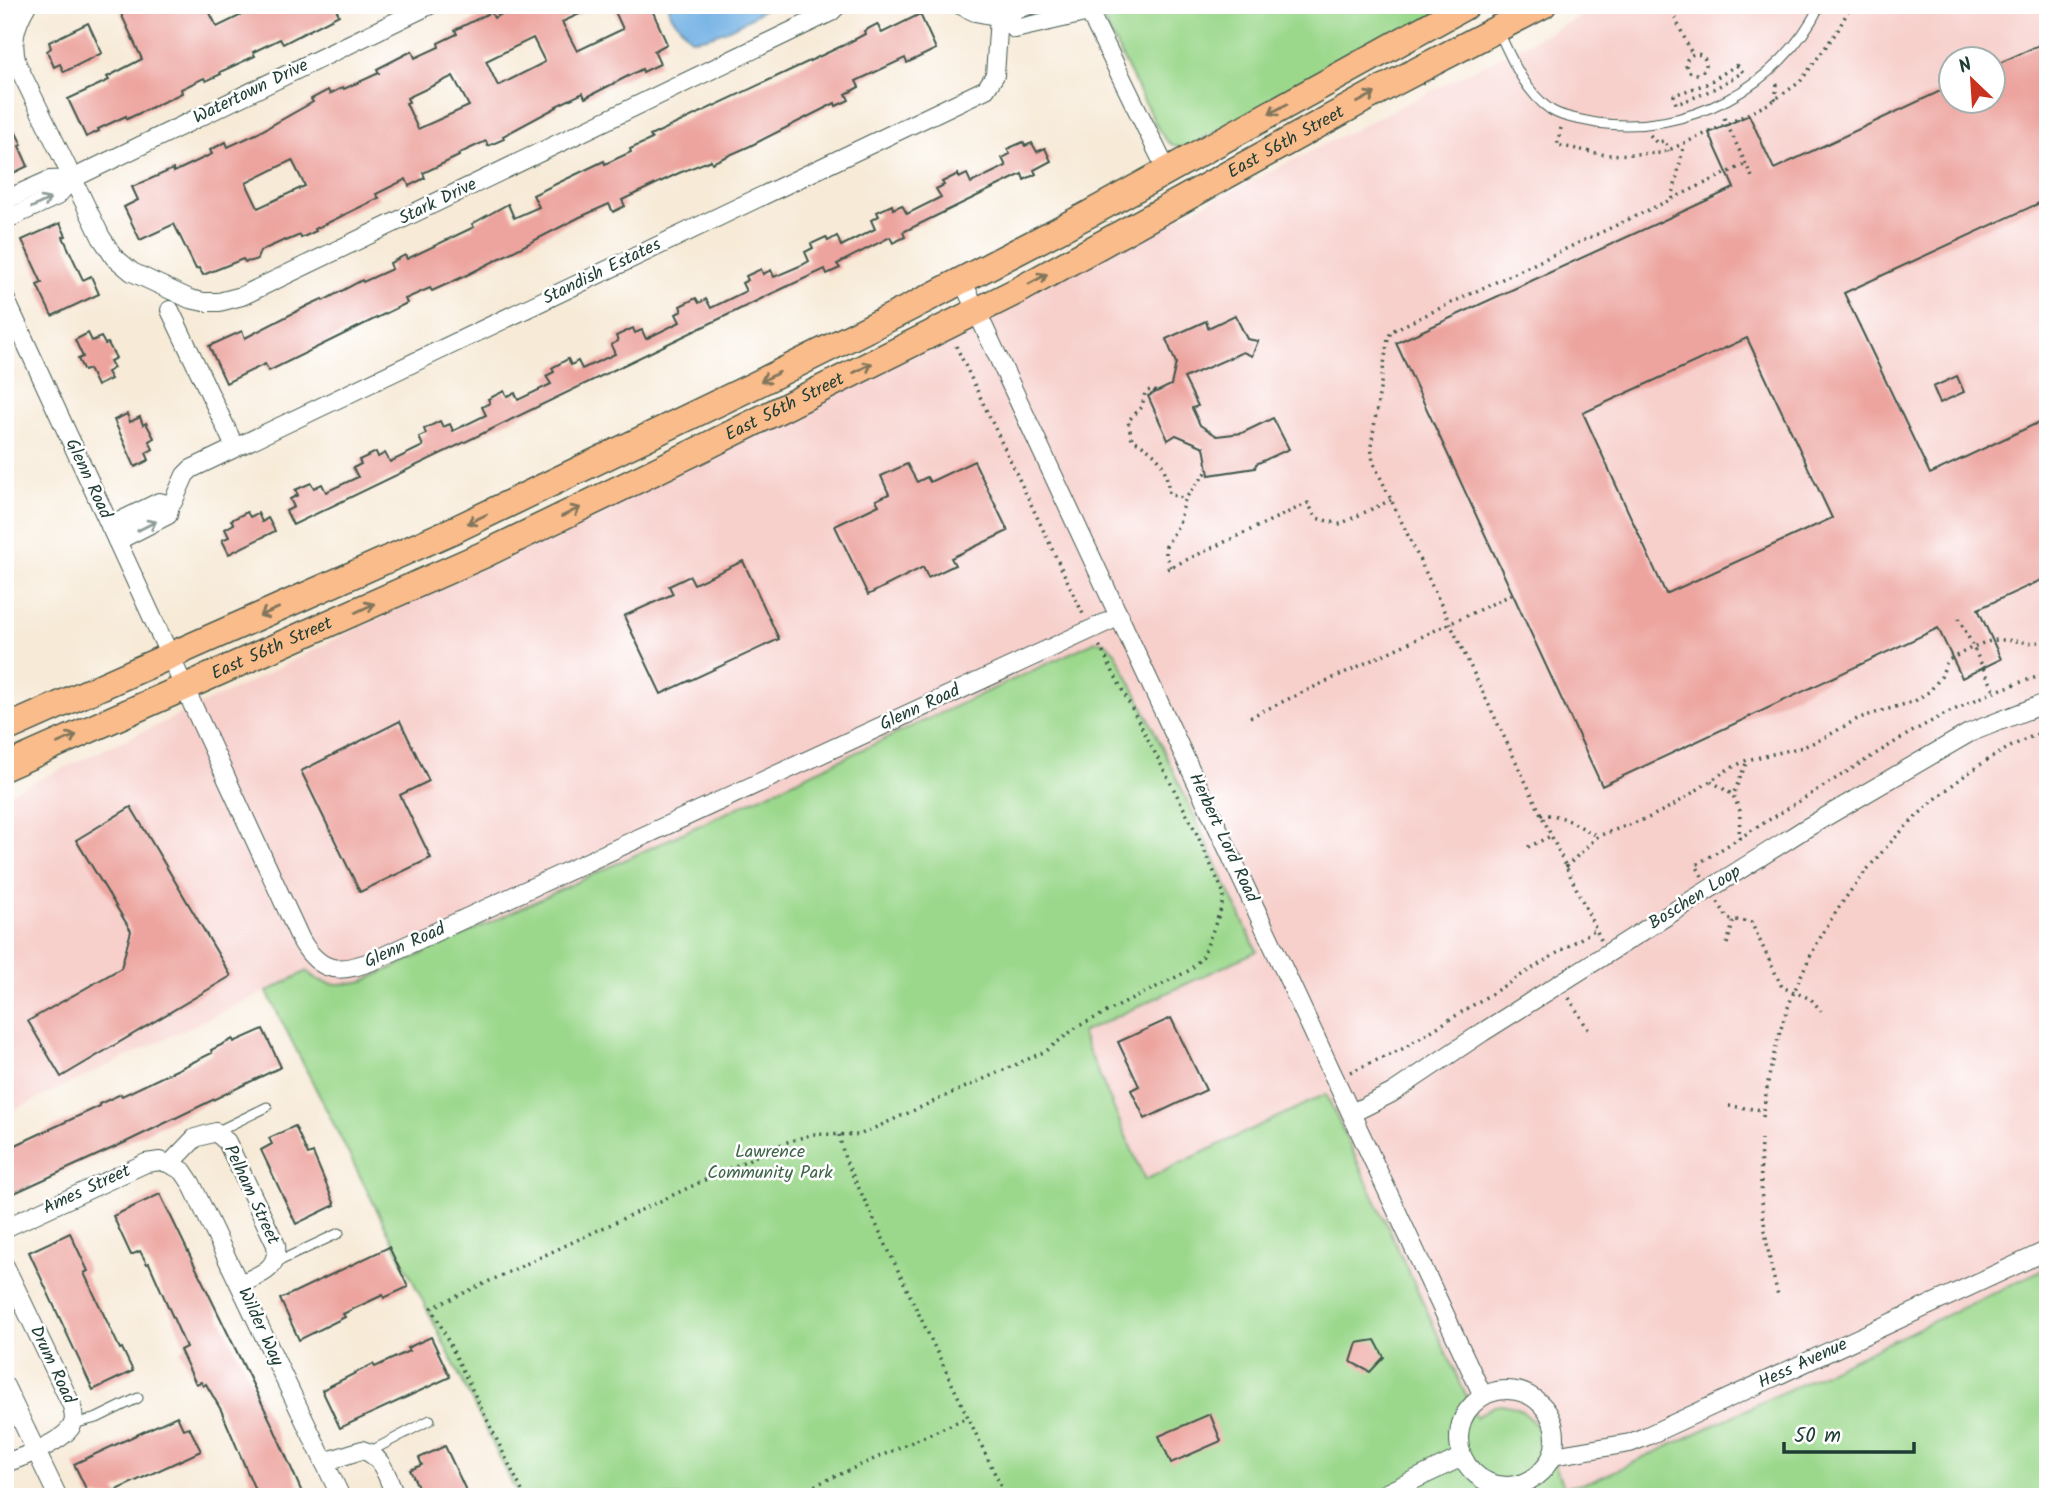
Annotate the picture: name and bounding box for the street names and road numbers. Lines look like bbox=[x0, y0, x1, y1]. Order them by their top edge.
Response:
street label: Watertown Drive bbox=[188, 52, 314, 132]
street label: East 56th Street bbox=[1222, 98, 1351, 186]
street label: Stark Drive bbox=[394, 171, 482, 233]
street label: Standish Estates bbox=[538, 231, 666, 313]
street label: East 56th Street bbox=[720, 365, 850, 449]
street label: Glenn Road bbox=[57, 434, 120, 525]
street label: East 56th Street bbox=[207, 609, 338, 688]
street label: Glenn Road bbox=[875, 676, 966, 739]
street label: Herbert Lord Road bbox=[1180, 768, 1266, 909]
street label: Boschen Loop bbox=[1643, 858, 1747, 938]
street label: Glenn Road bbox=[360, 915, 451, 977]
street label: Pelham Street bbox=[215, 1140, 287, 1251]
street label: Ames Street bbox=[38, 1157, 137, 1223]
street label: Wilder Way bbox=[229, 1283, 291, 1372]
street label: Drum Road bbox=[21, 1321, 83, 1410]
street label: Hess Avenue bbox=[1753, 1331, 1853, 1397]

